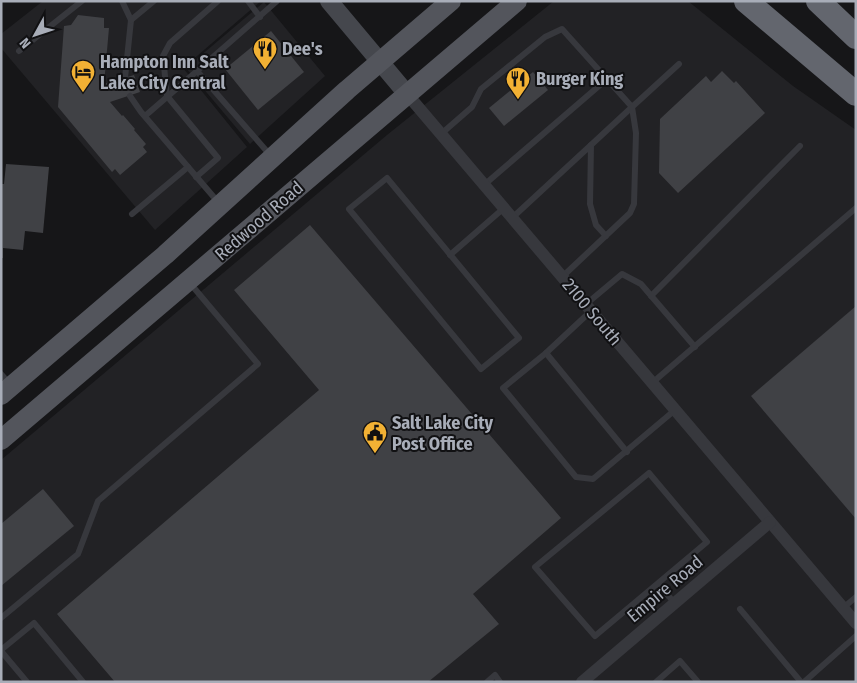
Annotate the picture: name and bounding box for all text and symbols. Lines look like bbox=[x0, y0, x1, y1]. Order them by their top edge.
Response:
north arrow bbox=[10, 10, 60, 60]
text: N bbox=[16, 34, 35, 52]
restaurant icon: Dee's bbox=[252, 36, 278, 70]
place label: Dee's bbox=[282, 38, 323, 60]
place label: Hampton Inn Salt Lake City Central bbox=[100, 51, 230, 94]
hotel icon: Hampton Inn Salt Lake City Central bbox=[70, 59, 96, 93]
restaurant icon: Burger King bbox=[505, 66, 531, 100]
place label: Burger King bbox=[536, 68, 623, 90]
street label: Redwood Road bbox=[210, 177, 308, 265]
street label: 2100 South bbox=[558, 274, 626, 350]
place label: Salt Lake City Post Office bbox=[392, 412, 494, 455]
public building icon: Salt Lake City Post Office bbox=[362, 420, 388, 454]
street label: Empire Road bbox=[623, 551, 707, 627]

